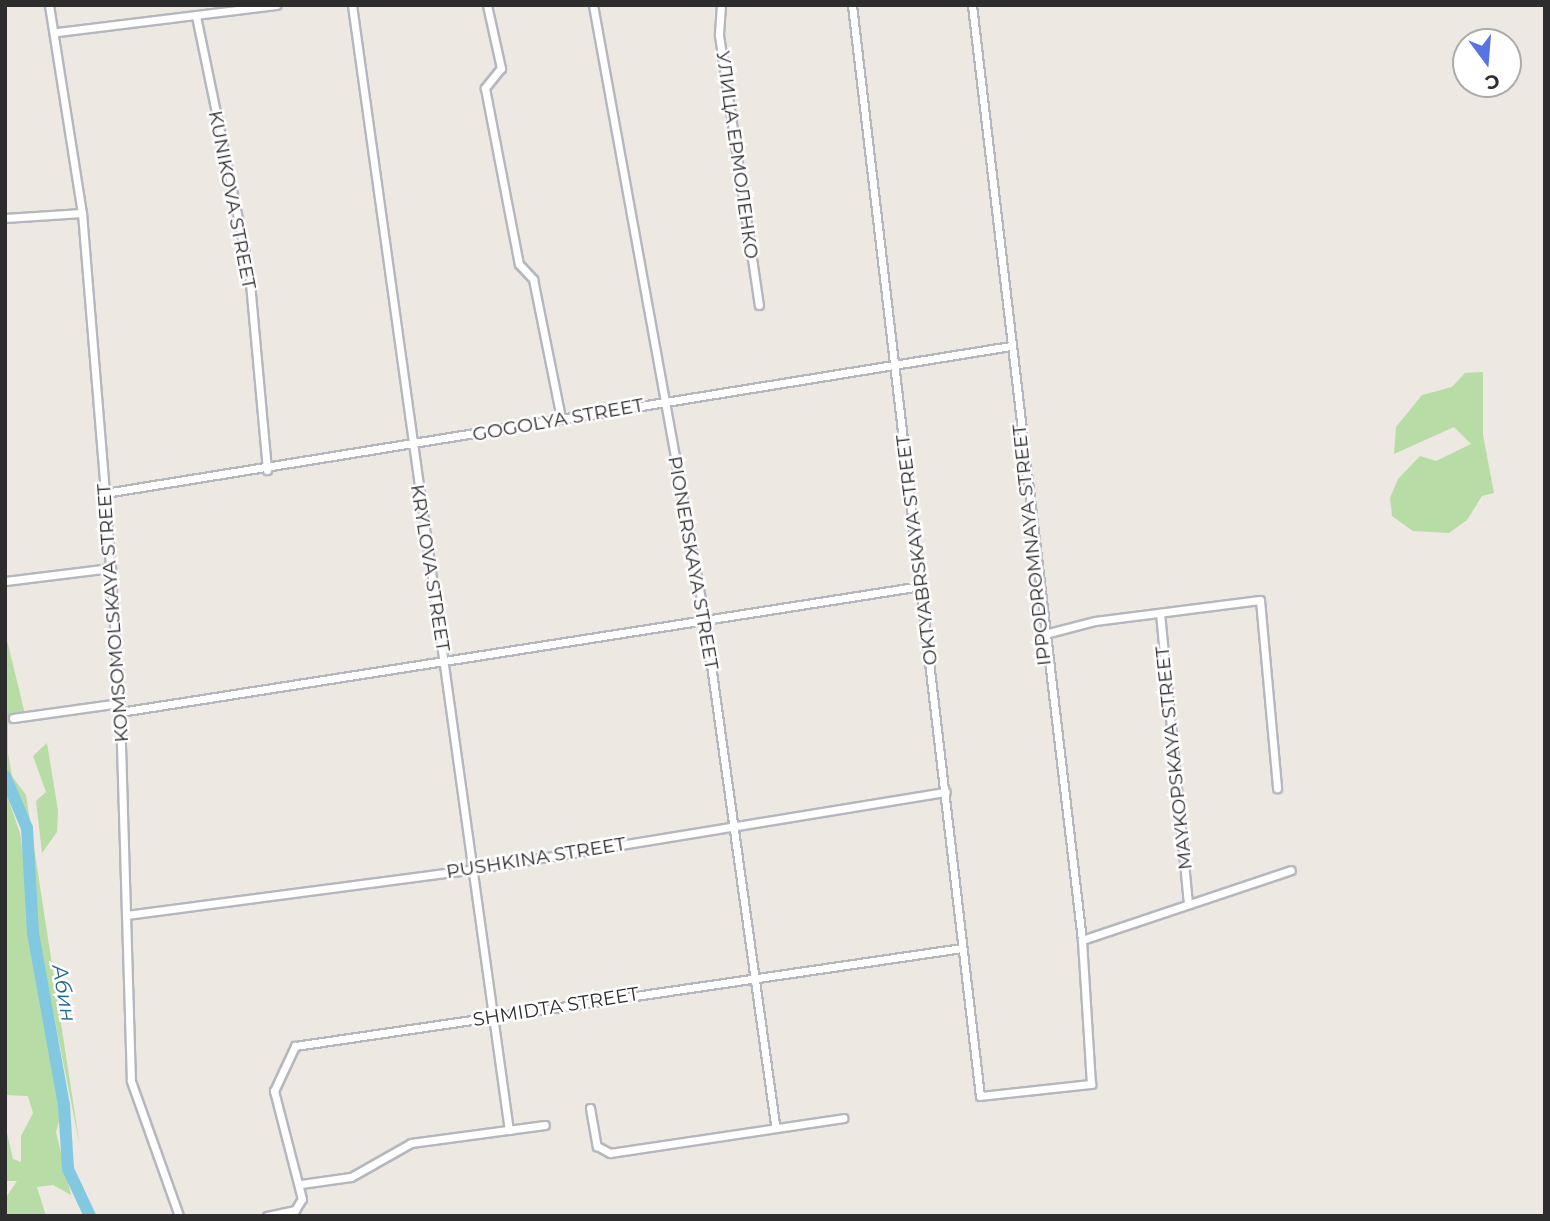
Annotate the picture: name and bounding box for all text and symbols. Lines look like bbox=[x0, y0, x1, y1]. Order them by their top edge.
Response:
north arrow bbox=[1452, 28, 1522, 98]
street label: УЛИЦА ЕРМОЛЕНКО bbox=[711, 50, 763, 260]
text: С bbox=[1483, 69, 1502, 95]
street label: KUNIKOVA STREET bbox=[203, 109, 261, 291]
street label: GOGOLYA STREET bbox=[471, 394, 645, 446]
street label: IPPODROMNAYA STREET bbox=[1008, 423, 1056, 667]
street label: OKTYABRSKAYA STREET bbox=[892, 433, 942, 667]
street label: PIONERSKAYA STREET bbox=[663, 454, 723, 672]
street label: KOMSOMOLSKAYA STREET bbox=[93, 483, 133, 743]
street label: KRYLOVA STREET bbox=[406, 483, 454, 653]
street label: MAYKOPSKAYA STREET bbox=[1151, 645, 1197, 871]
street label: PUSHKINA STREET bbox=[445, 833, 627, 883]
water label: Абин bbox=[47, 962, 81, 1024]
street label: SHMIDTA STREET bbox=[471, 983, 641, 1031]

